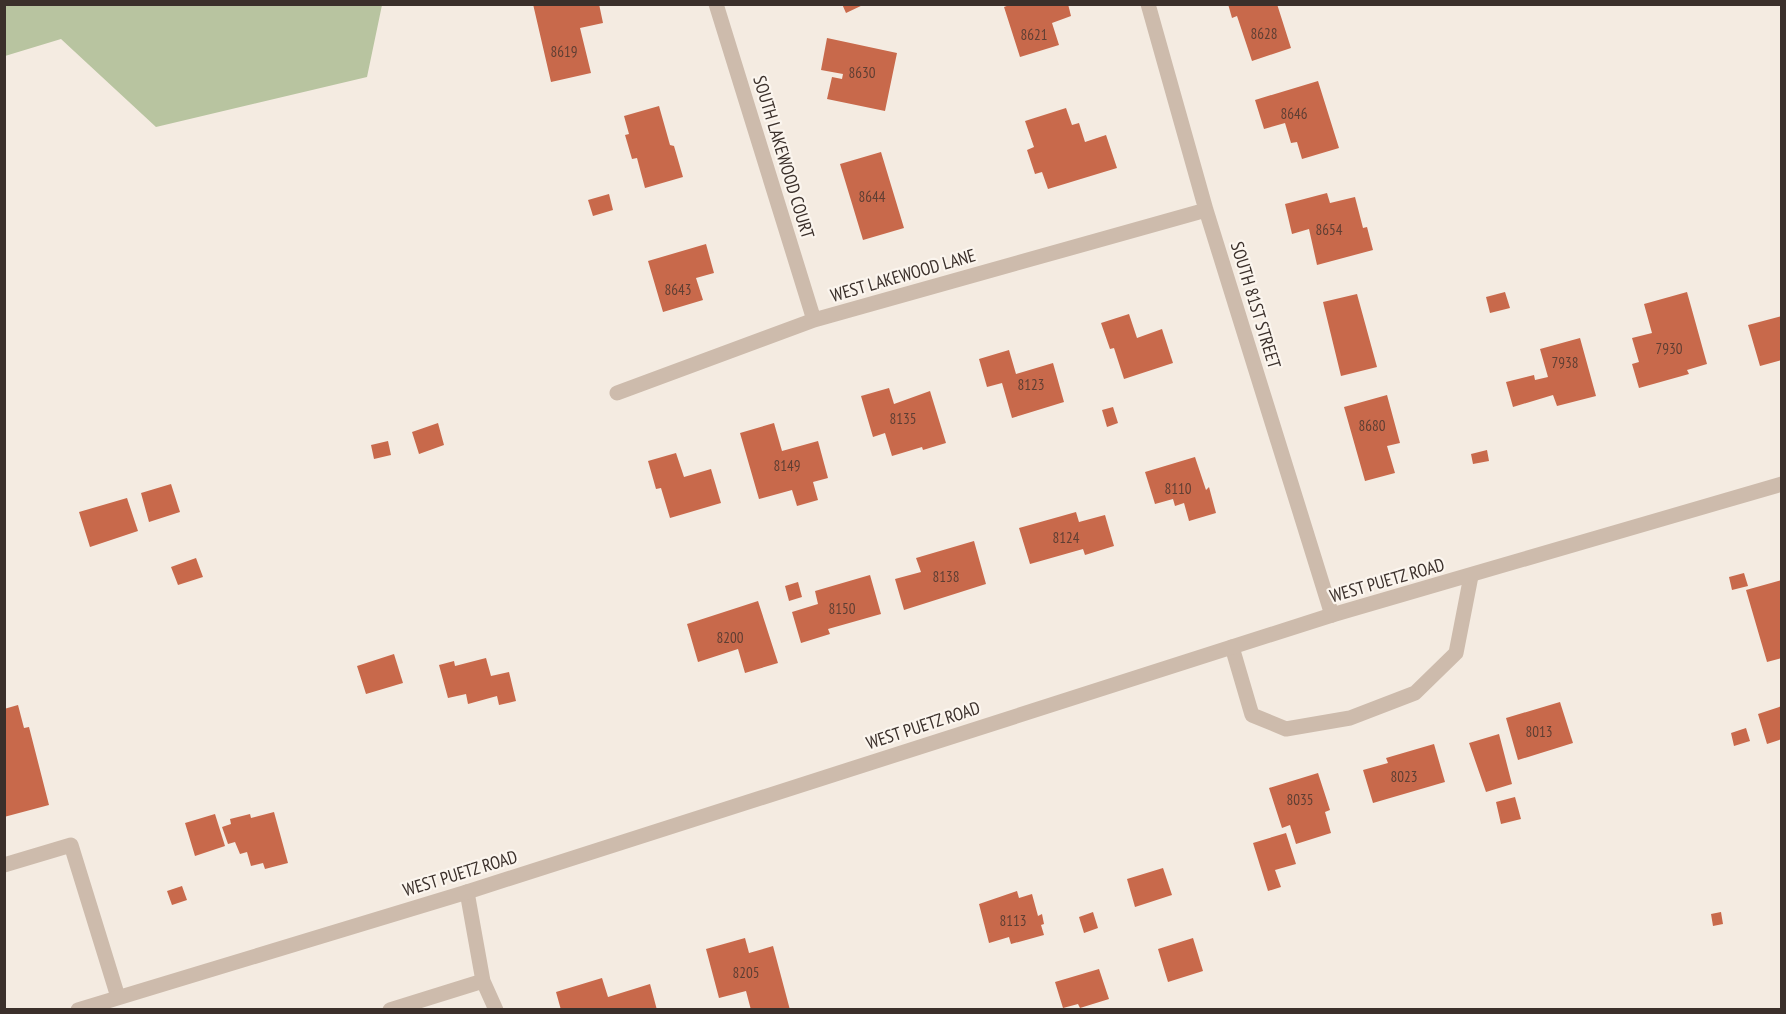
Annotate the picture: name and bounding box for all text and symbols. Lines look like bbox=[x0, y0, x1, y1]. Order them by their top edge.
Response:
house number: 8628 bbox=[1250, 24, 1278, 43]
house number: 8621 bbox=[1020, 25, 1048, 44]
house number: 8619 bbox=[550, 42, 578, 61]
house number: 8630 bbox=[848, 63, 876, 82]
street label: SOUTH LAKEWOOD COURT bbox=[748, 73, 820, 241]
house number: 8646 bbox=[1280, 104, 1308, 123]
house number: 8644 bbox=[858, 187, 886, 206]
house number: 8654 bbox=[1315, 220, 1343, 239]
street label: SOUTH 81ST STREET bbox=[1226, 239, 1286, 371]
street label: WEST LAKEWOOD LANE bbox=[828, 243, 978, 307]
house number: 8643 bbox=[664, 280, 692, 299]
house number: 7930 bbox=[1655, 339, 1683, 358]
house number: 7938 bbox=[1551, 353, 1579, 372]
house number: 8123 bbox=[1017, 375, 1045, 394]
house number: 8135 bbox=[889, 409, 917, 428]
house number: 8680 bbox=[1358, 416, 1386, 435]
house number: 8149 bbox=[773, 456, 801, 475]
house number: 8110 bbox=[1164, 479, 1192, 498]
house number: 8124 bbox=[1052, 528, 1080, 547]
street label: WEST PUETZ ROAD bbox=[1327, 553, 1447, 607]
house number: 8138 bbox=[932, 567, 960, 586]
house number: 8150 bbox=[828, 599, 856, 618]
house number: 8200 bbox=[716, 628, 744, 647]
street label: WEST PUETZ ROAD bbox=[863, 696, 983, 754]
house number: 8013 bbox=[1525, 722, 1553, 741]
house number: 8023 bbox=[1390, 767, 1418, 786]
house number: 8035 bbox=[1286, 790, 1314, 809]
street label: WEST PUETZ ROAD bbox=[400, 845, 520, 901]
house number: 8113 bbox=[999, 911, 1027, 930]
house number: 8205 bbox=[732, 963, 760, 982]

